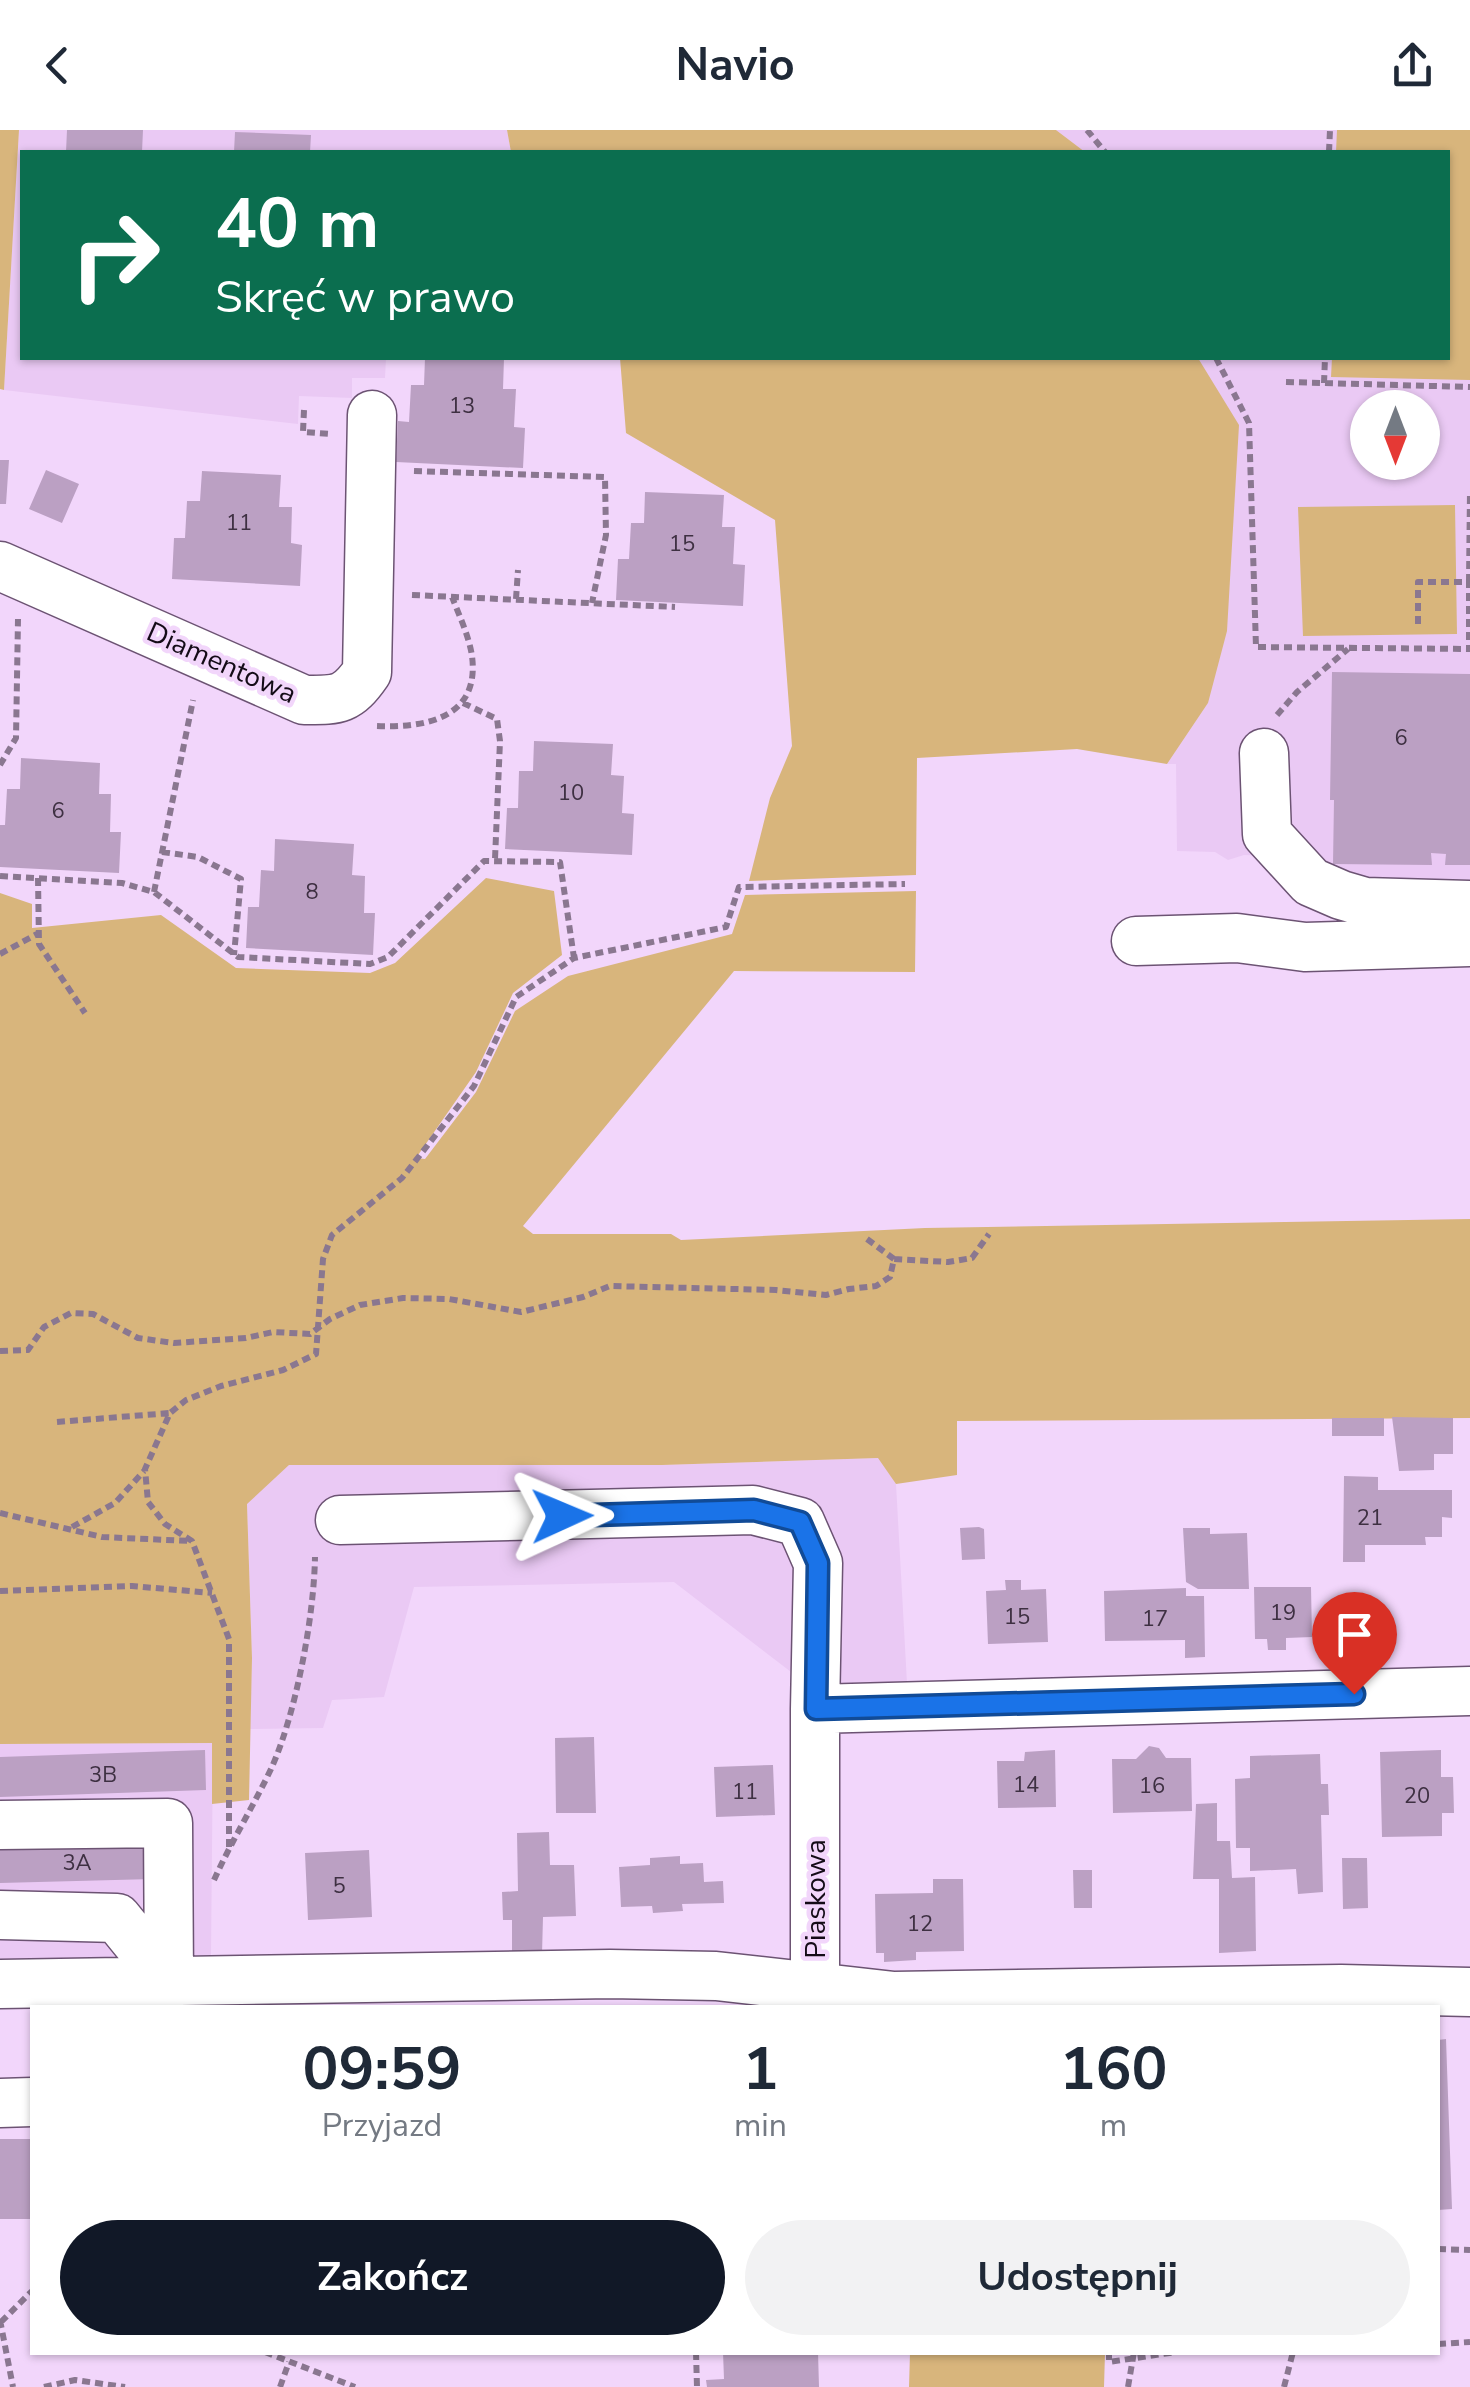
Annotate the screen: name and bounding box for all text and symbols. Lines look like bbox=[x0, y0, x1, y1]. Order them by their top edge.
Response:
text: Navio bbox=[675, 35, 795, 96]
icon: back bbox=[30, 38, 85, 93]
icon: share bbox=[1385, 38, 1440, 93]
text: 40 m bbox=[215, 176, 379, 272]
icon: right bbox=[50, 190, 180, 320]
text: Skręć w prawo bbox=[215, 267, 515, 328]
north arrow bbox=[1350, 390, 1440, 480]
map controls bbox=[1350, 390, 1440, 480]
house number: 13 bbox=[449, 391, 475, 421]
house number: 11 bbox=[226, 508, 252, 538]
house number: 15 bbox=[669, 529, 695, 559]
street label: Diamentowa bbox=[141, 613, 302, 713]
house number: 6 bbox=[1394, 723, 1408, 753]
house number: 10 bbox=[558, 778, 584, 808]
house number: 6 bbox=[51, 796, 65, 826]
house number: 8 bbox=[305, 877, 319, 907]
position arrow bbox=[510, 1464, 614, 1568]
house number: 21 bbox=[1357, 1503, 1383, 1533]
pin bbox=[1312, 1592, 1397, 1695]
house number: 19 bbox=[1270, 1598, 1296, 1628]
house number: 15 bbox=[1004, 1602, 1030, 1632]
house number: 17 bbox=[1142, 1604, 1168, 1634]
icon: arrive bbox=[1327, 1607, 1382, 1662]
house number: 3B bbox=[89, 1760, 117, 1790]
house number: 14 bbox=[1013, 1770, 1039, 1800]
house number: 16 bbox=[1139, 1771, 1165, 1801]
house number: 11 bbox=[732, 1777, 758, 1807]
house number: 20 bbox=[1404, 1781, 1430, 1811]
street label: Piaskowa bbox=[797, 1839, 835, 1959]
house number: 3A bbox=[62, 1848, 92, 1878]
house number: 5 bbox=[332, 1871, 346, 1901]
house number: 12 bbox=[907, 1909, 933, 1939]
text: 09:59 bbox=[303, 2028, 461, 2110]
text: 1 bbox=[742, 2028, 778, 2110]
text: 160 bbox=[1059, 2028, 1167, 2110]
text: Przyjazd bbox=[322, 2104, 442, 2147]
text: min bbox=[734, 2104, 787, 2147]
text: m bbox=[1100, 2104, 1127, 2147]
button: Zakończ bbox=[60, 2220, 725, 2335]
button: Udostępnij bbox=[745, 2220, 1410, 2335]

